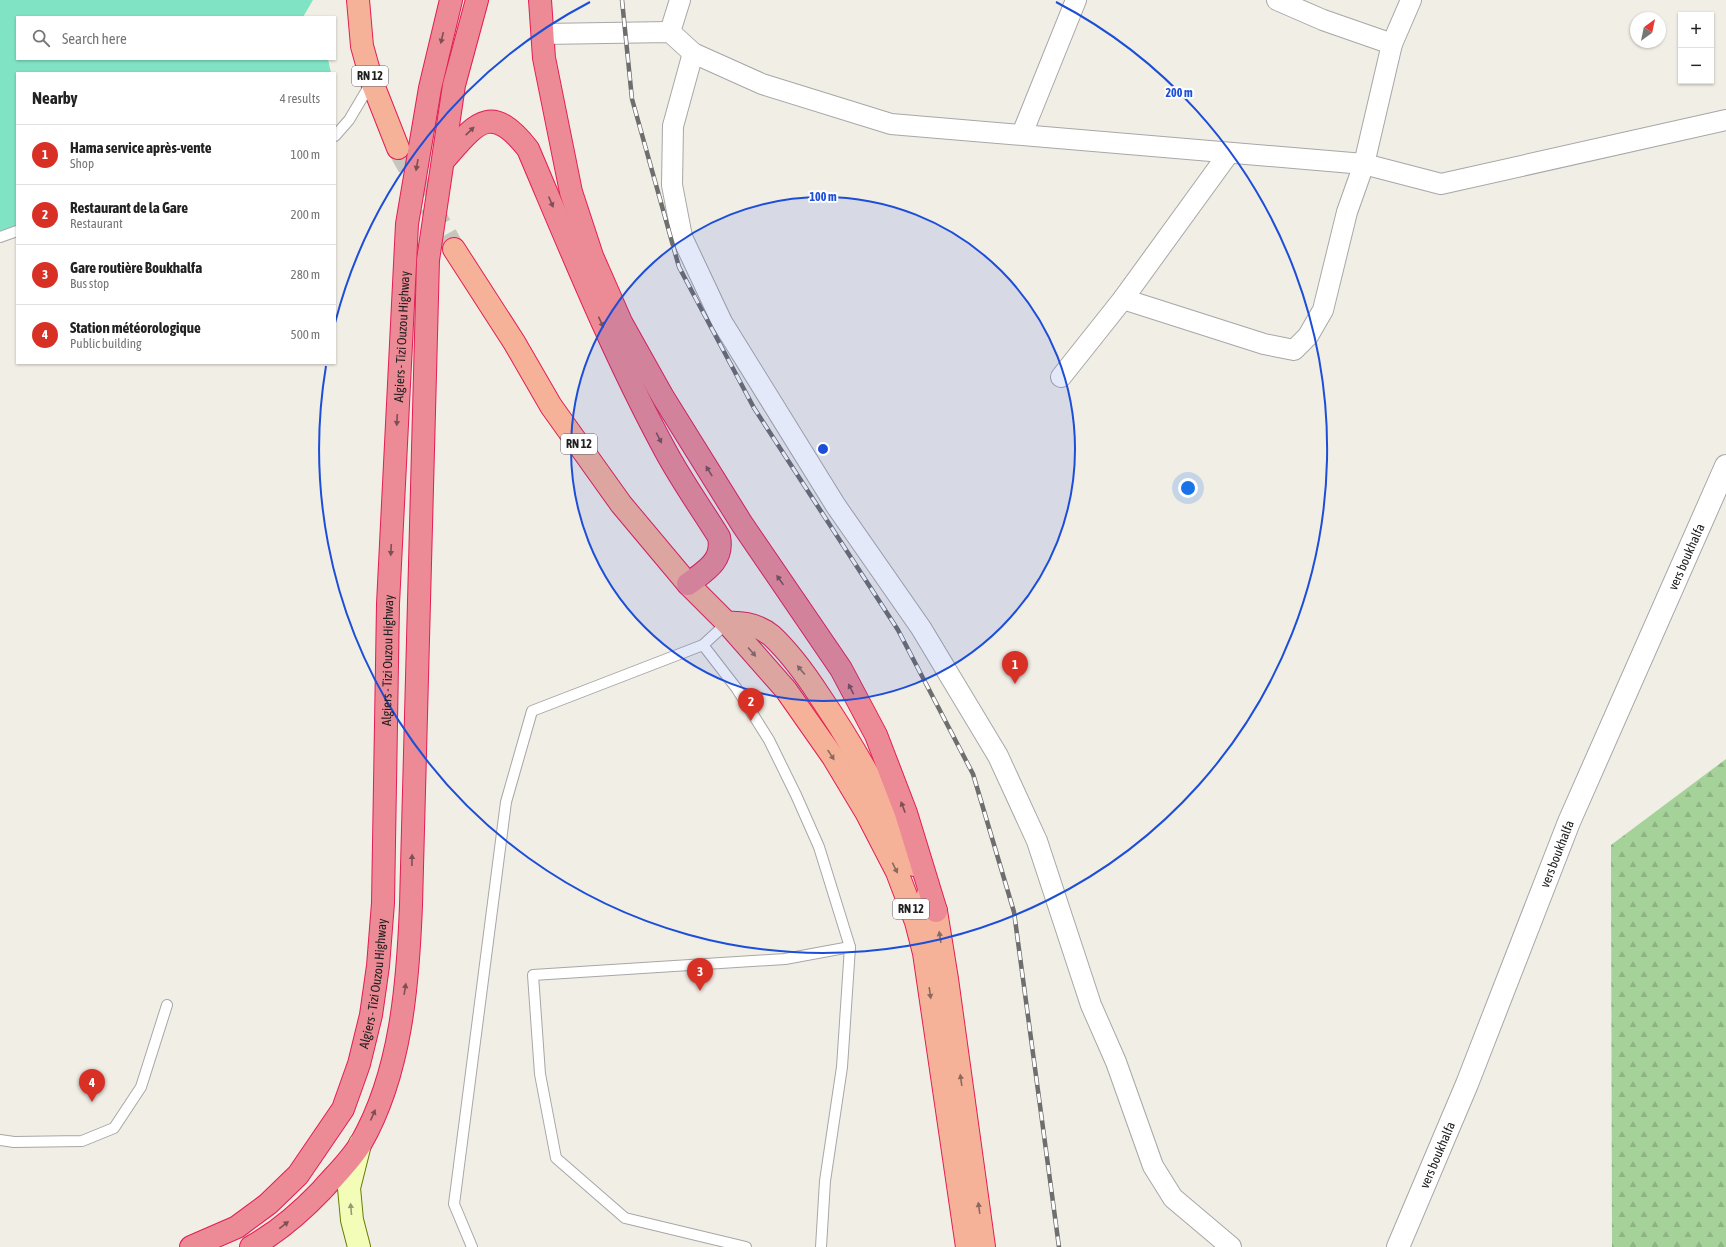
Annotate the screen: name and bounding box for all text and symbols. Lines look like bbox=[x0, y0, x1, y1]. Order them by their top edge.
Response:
north arrow bbox=[1630, 12, 1666, 48]
map controls bbox=[1678, 12, 1714, 84]
button: + bbox=[1678, 12, 1714, 48]
search box bbox=[16, 16, 336, 60]
icon: search bbox=[30, 27, 52, 49]
text: Search here bbox=[62, 30, 127, 47]
one-way arrow bbox=[438, 32, 444, 44]
button: − bbox=[1678, 48, 1714, 84]
road number: RN 12 bbox=[352, 66, 388, 86]
text: 200 m bbox=[1165, 86, 1193, 100]
text: Nearby bbox=[32, 88, 78, 108]
text: 4 results bbox=[280, 91, 320, 106]
one-way arrow bbox=[465, 126, 475, 136]
text: Hama service après-vente bbox=[70, 139, 212, 156]
text: 1 bbox=[42, 147, 48, 162]
text: 100 m bbox=[291, 147, 320, 162]
text: Shop bbox=[70, 156, 94, 171]
one-way arrow bbox=[414, 159, 420, 172]
text: 100 m bbox=[809, 190, 837, 204]
one-way arrow bbox=[548, 196, 554, 208]
text: Restaurant de la Gare bbox=[70, 199, 188, 216]
text: 2 bbox=[42, 207, 48, 222]
text: 200 m bbox=[291, 207, 320, 222]
text: Restaurant bbox=[70, 216, 123, 231]
text: Gare routière Boukhalfa bbox=[70, 259, 202, 276]
text: 3 bbox=[42, 267, 48, 282]
text: 280 m bbox=[291, 267, 320, 282]
street label: Algiers - Tizi Ouzou Highway bbox=[391, 270, 413, 403]
text: Bus stop bbox=[70, 276, 109, 291]
one-way arrow bbox=[598, 316, 604, 327]
text: Station météorologique bbox=[70, 319, 201, 336]
text: 4 bbox=[42, 327, 48, 342]
text: 500 m bbox=[291, 327, 320, 342]
text: Public building bbox=[70, 336, 142, 351]
one-way arrow bbox=[394, 414, 401, 426]
one-way arrow bbox=[656, 433, 662, 444]
road number: RN 12 bbox=[561, 434, 597, 454]
centre of rings bbox=[816, 442, 830, 456]
one-way arrow bbox=[705, 465, 712, 477]
your location bbox=[1178, 478, 1198, 498]
street label: vers boukhalfa bbox=[1665, 521, 1708, 593]
one-way arrow bbox=[387, 544, 394, 556]
one-way arrow bbox=[776, 575, 784, 585]
street label: Algiers - Tizi Ouzou Highway bbox=[379, 594, 396, 726]
one-way arrow bbox=[748, 647, 757, 657]
pin: 1 bbox=[1002, 651, 1028, 684]
one-way arrow bbox=[797, 665, 806, 676]
one-way arrow bbox=[848, 683, 855, 694]
pin: 2 bbox=[738, 688, 764, 721]
one-way arrow bbox=[827, 750, 835, 760]
one-way arrow bbox=[900, 801, 906, 813]
street label: vers boukhalfa bbox=[1537, 818, 1577, 890]
one-way arrow bbox=[409, 853, 415, 866]
one-way arrow bbox=[892, 862, 898, 874]
road number: RN 12 bbox=[893, 899, 929, 919]
street label: Algiers - Tizi Ouzou Highway bbox=[356, 917, 390, 1050]
one-way arrow bbox=[937, 931, 943, 943]
pin: 3 bbox=[687, 958, 713, 991]
one-way arrow bbox=[402, 983, 408, 995]
one-way arrow bbox=[927, 987, 933, 999]
pin: 4 bbox=[79, 1069, 105, 1102]
one-way arrow bbox=[958, 1074, 964, 1086]
one-way arrow bbox=[371, 1108, 377, 1120]
street label: vers boukhalfa bbox=[1417, 1119, 1458, 1191]
one-way arrow bbox=[976, 1202, 982, 1214]
one-way arrow bbox=[348, 1203, 354, 1215]
one-way arrow bbox=[278, 1221, 289, 1229]

